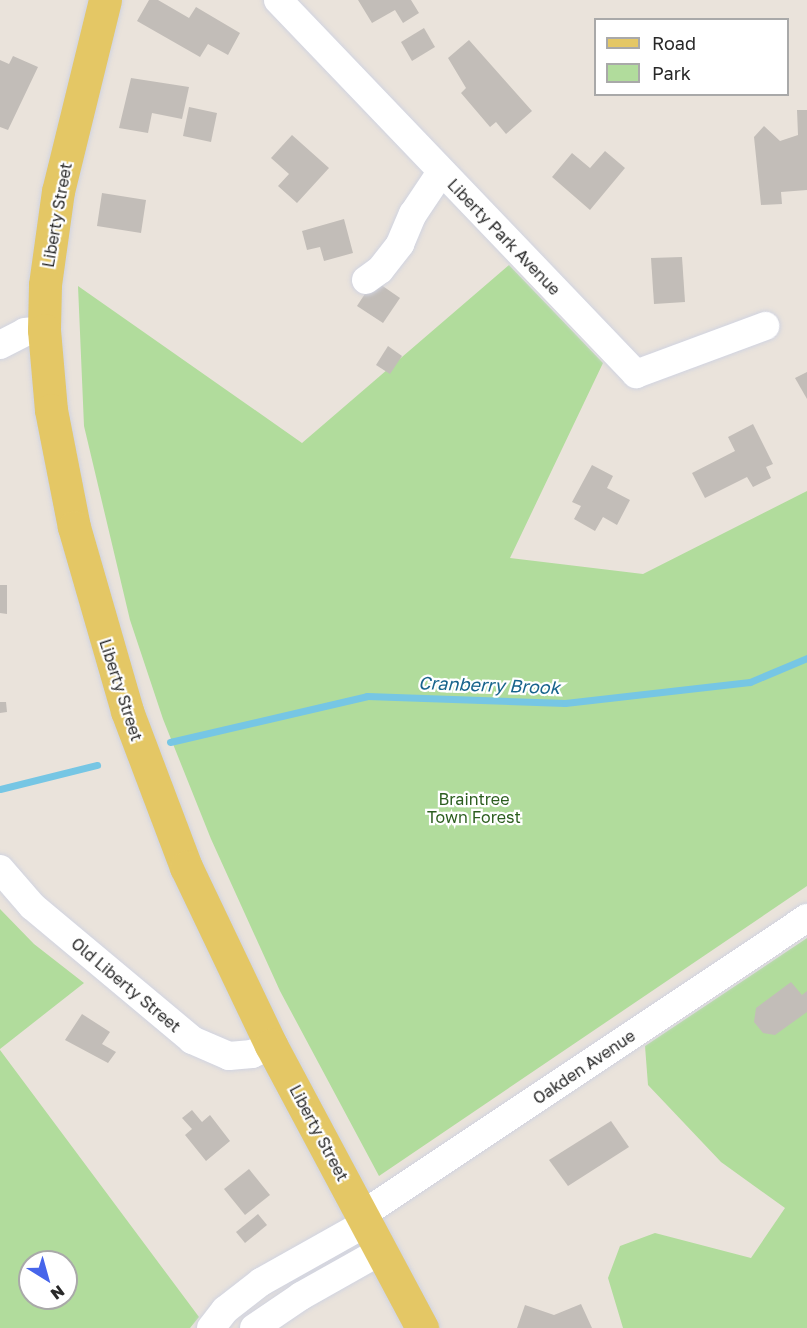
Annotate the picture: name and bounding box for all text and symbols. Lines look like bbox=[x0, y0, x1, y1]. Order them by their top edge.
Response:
legend bbox=[594, 18, 789, 96]
text: Road bbox=[652, 32, 696, 54]
text: Park bbox=[652, 62, 691, 84]
street label: Liberty Street bbox=[38, 161, 76, 269]
street label: Liberty Park Avenue bbox=[444, 175, 564, 299]
street label: Liberty Street bbox=[95, 637, 147, 743]
water label: Cranberry Brook bbox=[418, 672, 560, 698]
park label: Braintree Town Forest bbox=[427, 789, 521, 827]
street label: Old Liberty Street bbox=[67, 934, 185, 1036]
street label: Oakden Avenue bbox=[529, 1026, 639, 1108]
street label: Liberty Street bbox=[286, 1082, 352, 1184]
north arrow bbox=[18, 1250, 78, 1310]
text: N bbox=[47, 1281, 69, 1304]

